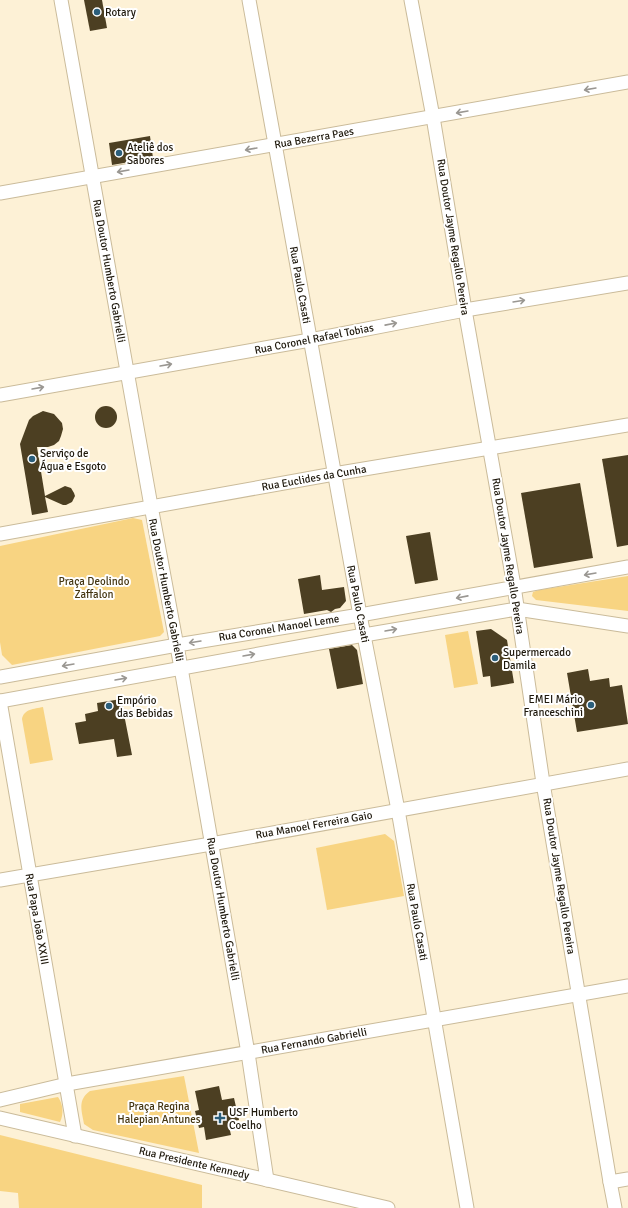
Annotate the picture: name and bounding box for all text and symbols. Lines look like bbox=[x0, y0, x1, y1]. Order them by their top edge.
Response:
place label: Rotary bbox=[105, 6, 137, 19]
marker: Rotary bbox=[92, 7, 102, 17]
one-way arrow bbox=[583, 85, 596, 93]
one-way arrow bbox=[455, 108, 468, 116]
street label: Rua Bezerra Paes bbox=[273, 125, 355, 151]
place label: Ateliê dos Sabores bbox=[127, 141, 173, 167]
one-way arrow bbox=[245, 146, 258, 154]
marker: Ateliê dos Sabores bbox=[114, 148, 124, 158]
street label: Rua Doutor Jayme Regallo Pereira bbox=[434, 158, 472, 317]
one-way arrow bbox=[117, 168, 130, 176]
street label: Rua Doutor Humberto Gabrielli bbox=[90, 198, 128, 344]
street label: Rua Paulo Casati bbox=[287, 245, 313, 325]
one-way arrow bbox=[512, 297, 525, 305]
one-way arrow bbox=[384, 320, 397, 328]
street label: Rua Coronel Rafael Tobias bbox=[253, 321, 375, 357]
one-way arrow bbox=[160, 361, 173, 369]
one-way arrow bbox=[32, 384, 45, 392]
place label: Serviço de Água e Esgoto bbox=[40, 447, 107, 473]
marker: Serviço de Água e Esgoto bbox=[27, 454, 37, 464]
street label: Rua Euclides da Cunha bbox=[260, 462, 368, 494]
street label: Rua Doutor Jayme Regallo Pereira bbox=[489, 477, 527, 636]
street label: Rua Doutor Humberto Gabrielli bbox=[146, 517, 186, 663]
street label: Rua Paulo Casati bbox=[344, 564, 372, 644]
one-way arrow bbox=[583, 570, 596, 578]
park label: Praça Deolindo Zaffalon bbox=[59, 575, 130, 601]
one-way arrow bbox=[456, 593, 469, 601]
street label: Rua Coronel Manoel Leme bbox=[218, 612, 340, 644]
one-way arrow bbox=[384, 626, 397, 634]
one-way arrow bbox=[189, 638, 202, 646]
place label: Supermercado Damila bbox=[503, 646, 571, 672]
one-way arrow bbox=[242, 651, 255, 659]
marker: Supermercado Damila bbox=[490, 653, 500, 663]
one-way arrow bbox=[61, 661, 74, 669]
one-way arrow bbox=[114, 674, 127, 682]
place label: EMEI Mário Franceschini bbox=[523, 693, 583, 719]
place label: Empório das Bebidas bbox=[117, 694, 173, 720]
marker: EMEI Mário Franceschini bbox=[586, 700, 596, 710]
marker: Empório das Bebidas bbox=[104, 701, 114, 711]
street label: Rua Doutor Jayme Regallo Pereira bbox=[540, 797, 578, 956]
street label: Rua Manoel Ferreira Gaio bbox=[255, 808, 374, 842]
street label: Rua Doutor Humberto Gabrielli bbox=[204, 836, 242, 982]
street label: Rua Papa João XXIII bbox=[23, 872, 51, 966]
street label: Rua Paulo Casati bbox=[404, 882, 430, 962]
street label: Rua Fernando Gabrielli bbox=[260, 1025, 368, 1057]
park label: Praça Regina Halepian Antunes bbox=[117, 1100, 201, 1126]
place label: USF Humberto Coelho bbox=[229, 1106, 298, 1132]
marker: USF Humberto Coelho bbox=[214, 1112, 226, 1124]
street label: Rua Presidente Kennedy bbox=[137, 1144, 251, 1182]

